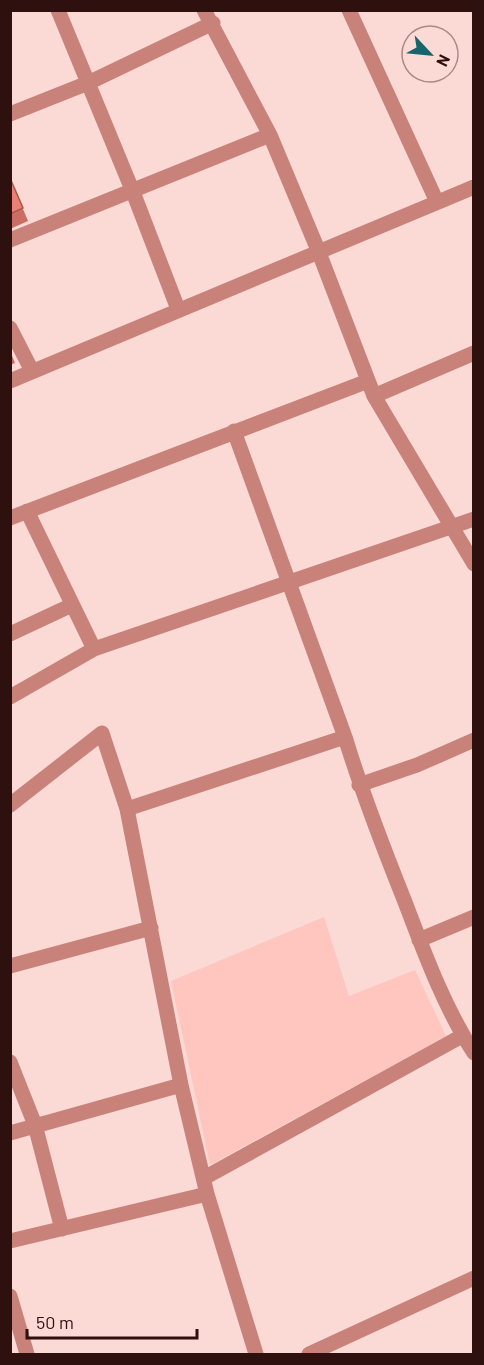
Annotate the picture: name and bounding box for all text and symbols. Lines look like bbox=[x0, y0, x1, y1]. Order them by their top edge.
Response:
north arrow bbox=[400, 24, 460, 84]
text: N bbox=[433, 52, 455, 70]
scale bar bbox=[27, 1302, 196, 1340]
text: 50 m bbox=[36, 1311, 74, 1333]

